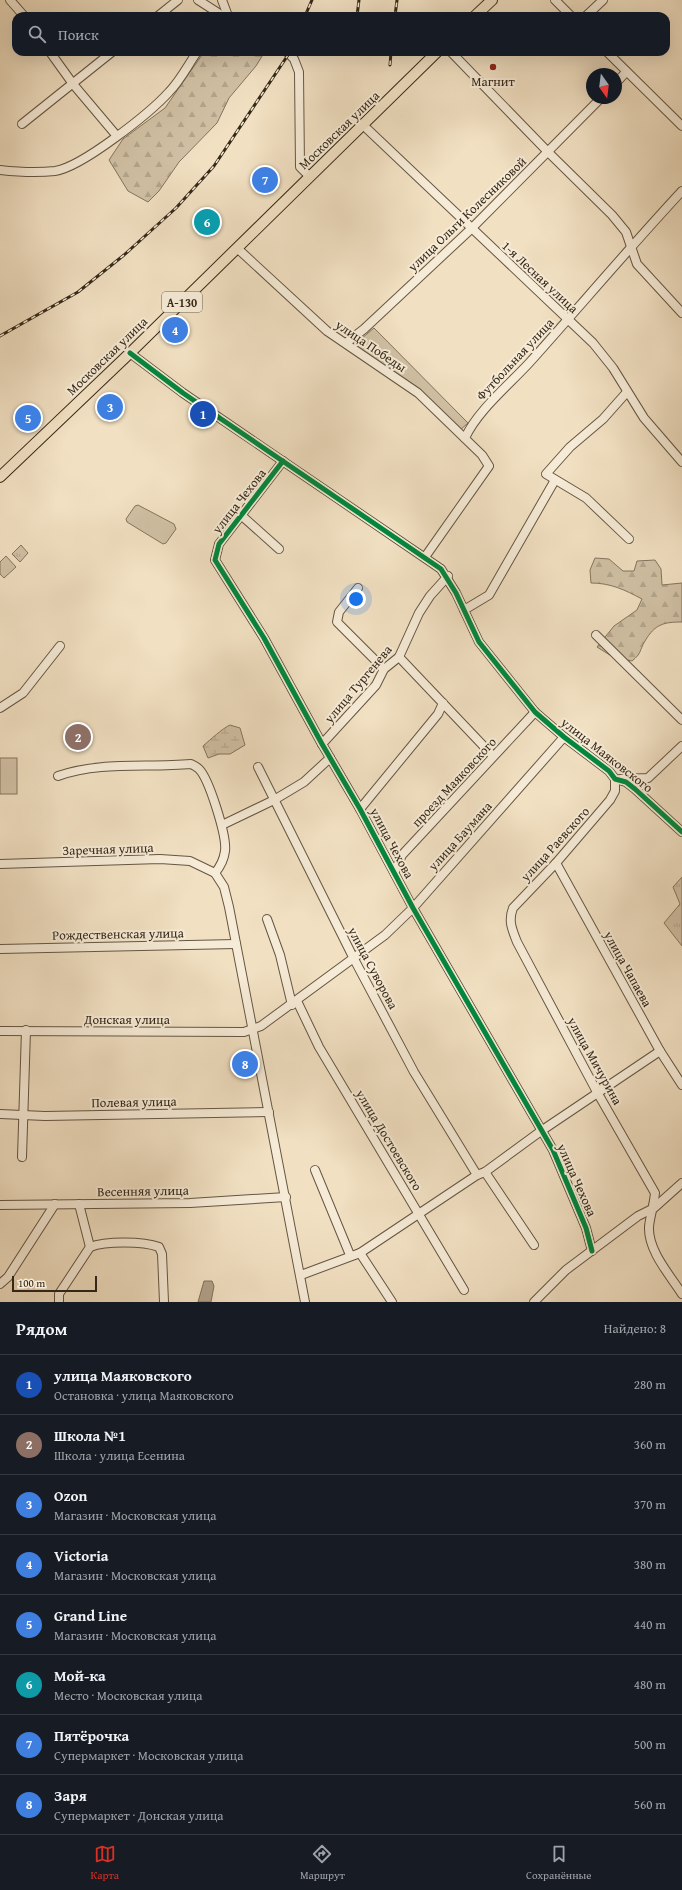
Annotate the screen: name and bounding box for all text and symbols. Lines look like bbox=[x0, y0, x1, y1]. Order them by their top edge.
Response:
search box bbox=[12, 12, 670, 56]
icon: search bbox=[26, 23, 48, 45]
text: Поиск bbox=[58, 24, 99, 45]
marker: Магнит bbox=[488, 62, 498, 72]
north arrow bbox=[586, 68, 622, 104]
place label: Магнит bbox=[471, 72, 515, 91]
street label: Московская улица bbox=[294, 86, 384, 174]
street label: улица Ольги Колесниковой bbox=[403, 152, 531, 277]
pin: 7 bbox=[252, 165, 278, 195]
pin: 6 bbox=[194, 207, 220, 237]
street label: 1-я Лесная улица bbox=[497, 236, 583, 318]
road number: А-130 bbox=[162, 292, 202, 312]
street label: Московская улица bbox=[62, 312, 152, 400]
street label: Футбольная улица bbox=[472, 313, 559, 404]
pin: 4 bbox=[162, 315, 188, 345]
street label: улица Победы bbox=[331, 315, 410, 377]
pin: 3 bbox=[97, 392, 123, 422]
pin: 1 bbox=[190, 399, 216, 429]
pin: 5 bbox=[15, 403, 41, 433]
street label: улица Чехова bbox=[207, 464, 271, 538]
your location bbox=[346, 589, 366, 609]
street label: улица Тургенева bbox=[319, 640, 397, 728]
street label: улица Маяковского bbox=[556, 712, 657, 797]
pin: 2 bbox=[65, 722, 91, 752]
street label: проезд Маяковского bbox=[407, 733, 501, 831]
street label: улица Баумана bbox=[423, 797, 497, 876]
street label: улица Раевского bbox=[516, 802, 594, 886]
street label: улица Чехова bbox=[365, 803, 419, 883]
street label: Заречная улица bbox=[62, 838, 155, 860]
street label: Рождественская улица bbox=[52, 923, 185, 945]
street label: улица Суворова bbox=[343, 923, 403, 1013]
street label: улица Чапаева bbox=[599, 927, 657, 1011]
street label: Донская улица bbox=[83, 1010, 171, 1029]
street label: улица Мичурина bbox=[562, 1013, 627, 1109]
pin: 8 bbox=[232, 1049, 258, 1079]
street label: улица Достоевского bbox=[351, 1085, 427, 1195]
street label: Полевая улица bbox=[91, 1092, 178, 1112]
street label: улица Чехова bbox=[552, 1140, 602, 1220]
street label: Весенняя улица bbox=[97, 1181, 190, 1201]
scale bar bbox=[12, 1274, 97, 1293]
text: 100 m bbox=[18, 1275, 45, 1291]
text: Рядом bbox=[16, 1316, 67, 1341]
text: Найдено: 8 bbox=[604, 1319, 666, 1338]
text: улица Маяковского bbox=[54, 1365, 192, 1386]
text: 1 bbox=[26, 1375, 32, 1394]
text: 280 m bbox=[634, 1375, 666, 1394]
text: Остановка · улица Маяковского bbox=[54, 1386, 234, 1405]
text: Школа №1 bbox=[54, 1425, 126, 1446]
text: 2 bbox=[26, 1435, 32, 1454]
text: 360 m bbox=[634, 1435, 666, 1454]
text: Школа · улица Есенина bbox=[54, 1446, 185, 1465]
text: Ozon bbox=[54, 1485, 87, 1506]
text: 3 bbox=[26, 1495, 32, 1514]
text: 370 m bbox=[634, 1495, 666, 1514]
text: Магазин · Московская улица bbox=[54, 1506, 217, 1525]
text: Victoria bbox=[54, 1545, 109, 1566]
text: 4 bbox=[26, 1555, 32, 1574]
text: 380 m bbox=[634, 1555, 666, 1574]
text: Магазин · Московская улица bbox=[54, 1566, 217, 1585]
text: Grand Line bbox=[54, 1605, 127, 1626]
text: 5 bbox=[26, 1615, 32, 1634]
text: 440 m bbox=[634, 1615, 666, 1634]
text: Магазин · Московская улица bbox=[54, 1626, 217, 1645]
text: Мой-ка bbox=[54, 1665, 106, 1686]
text: 6 bbox=[26, 1675, 32, 1694]
text: 480 m bbox=[634, 1675, 666, 1694]
text: Место · Московская улица bbox=[54, 1686, 203, 1705]
text: Пятёрочка bbox=[54, 1725, 129, 1746]
text: 7 bbox=[26, 1735, 32, 1754]
text: 500 m bbox=[634, 1735, 666, 1754]
text: Супермаркет · Московская улица bbox=[54, 1746, 243, 1765]
text: Заря bbox=[54, 1785, 87, 1806]
text: 8 bbox=[26, 1795, 32, 1814]
text: 560 m bbox=[634, 1795, 666, 1814]
text: Супермаркет · Донская улица bbox=[54, 1806, 223, 1825]
tab: Карта bbox=[90, 1843, 119, 1883]
tab: Маршрут bbox=[300, 1843, 345, 1883]
tab: Сохранённые bbox=[526, 1843, 591, 1883]

